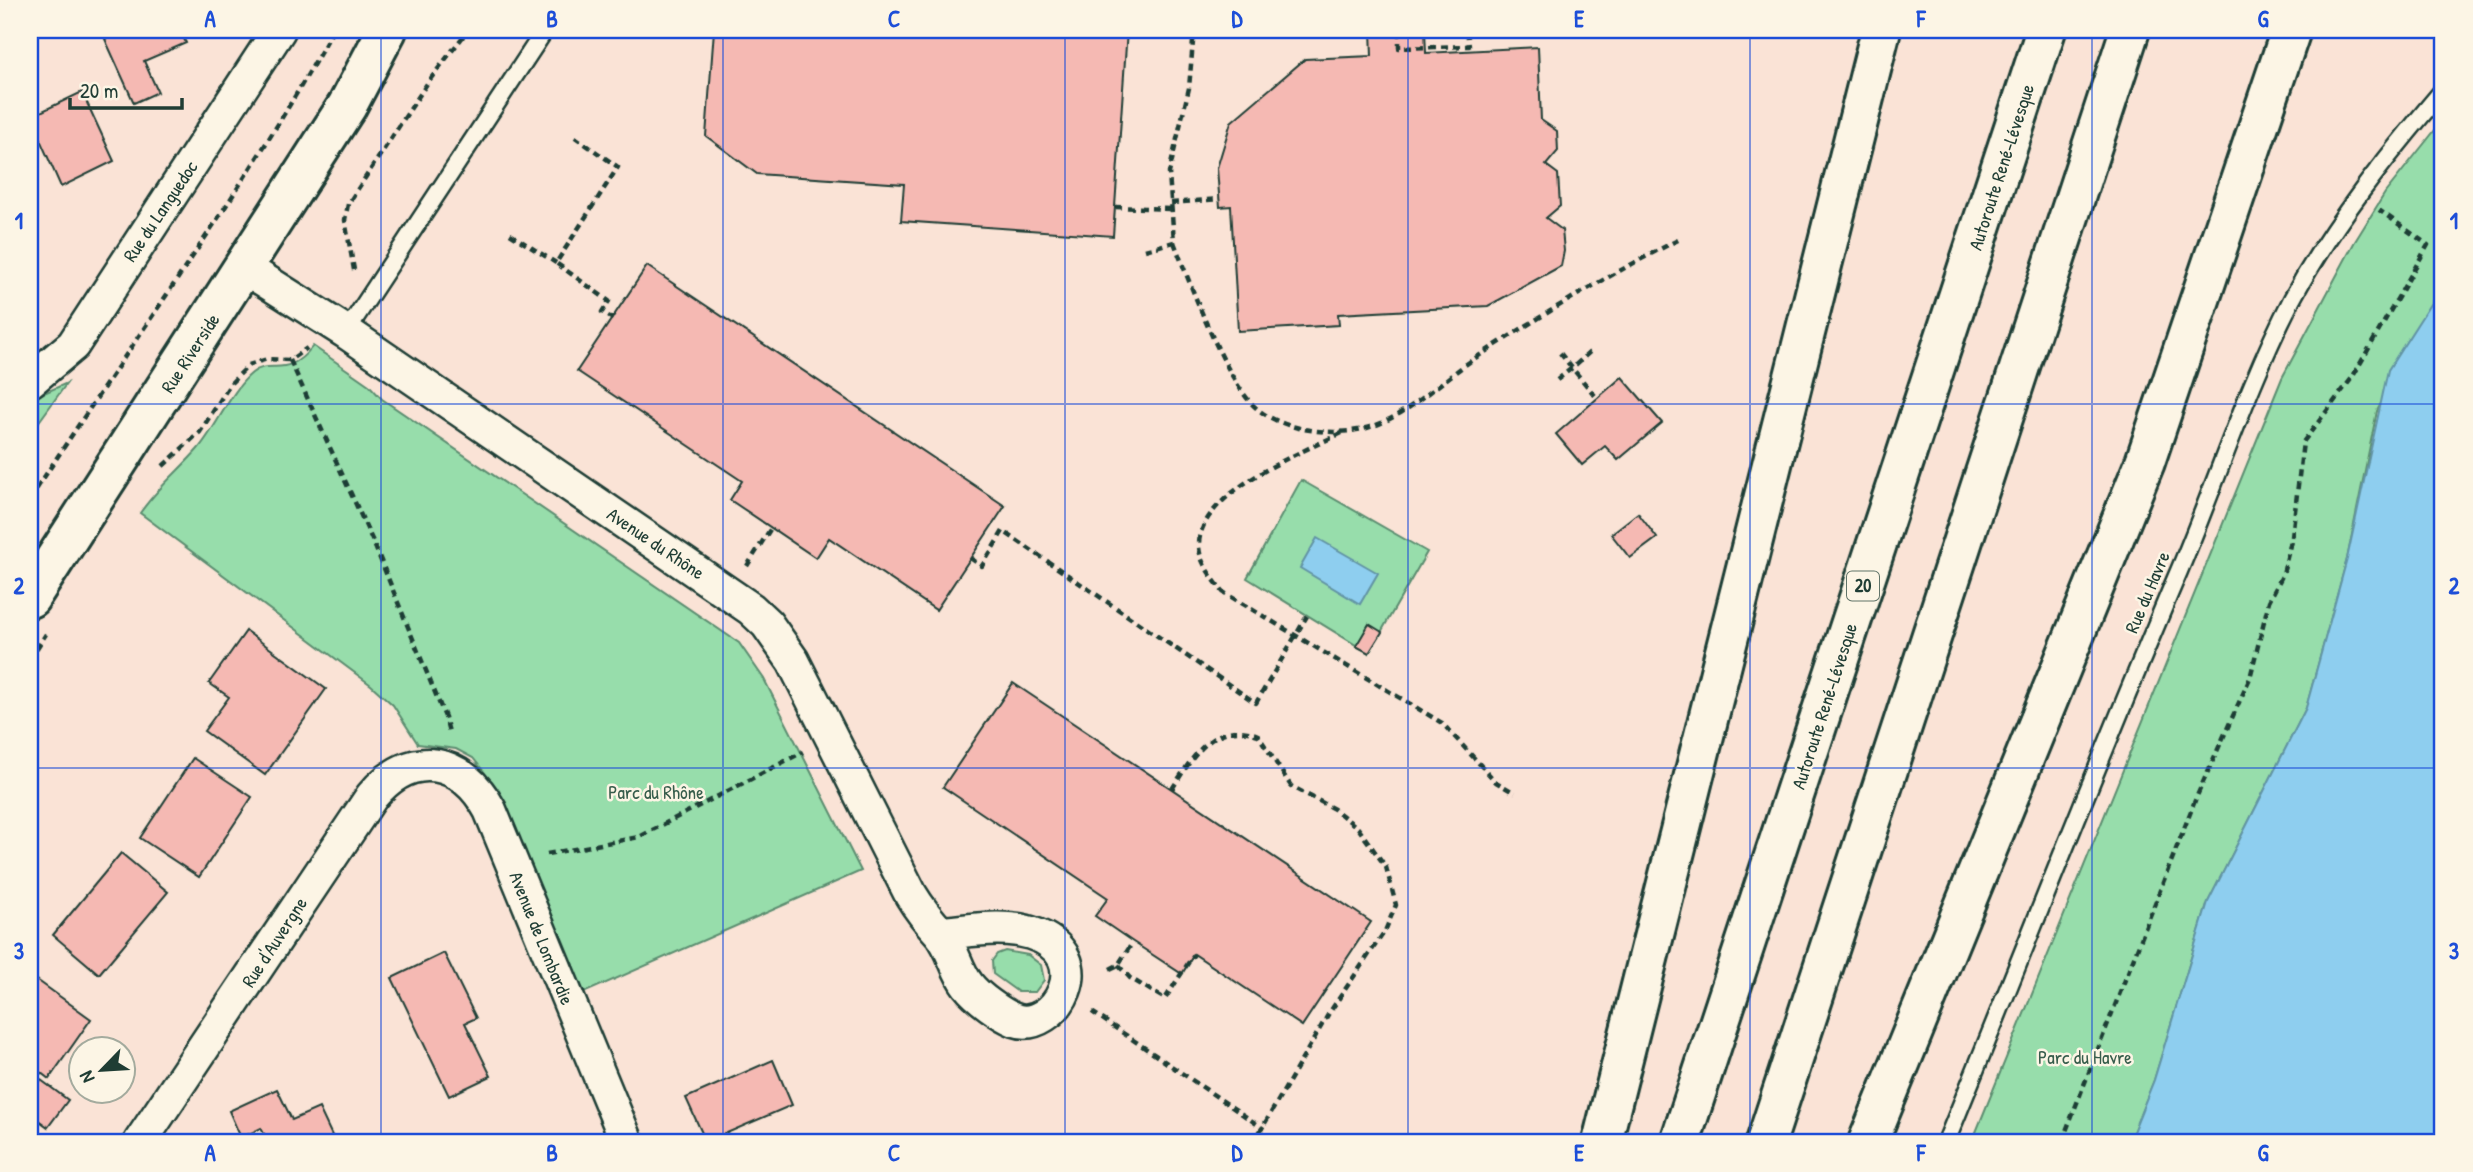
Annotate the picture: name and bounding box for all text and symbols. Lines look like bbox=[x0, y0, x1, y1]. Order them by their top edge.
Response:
text: A bbox=[204, 3, 216, 34]
text: B bbox=[546, 3, 558, 34]
text: C bbox=[888, 3, 900, 34]
text: D bbox=[1232, 3, 1244, 34]
text: E bbox=[1574, 3, 1585, 34]
text: F bbox=[1916, 3, 1927, 34]
text: G bbox=[2257, 3, 2269, 34]
scale bar bbox=[70, 66, 182, 110]
text: 20 m bbox=[80, 76, 118, 105]
street label: Autoroute René-Lévesque bbox=[1962, 80, 2040, 253]
street label: Rue du Languedoc bbox=[117, 155, 204, 267]
text: 1 bbox=[15, 205, 23, 236]
text: 1 bbox=[2450, 205, 2458, 236]
street label: Rue Riverside bbox=[155, 308, 226, 398]
street label: Avenue du Rhône bbox=[602, 501, 710, 585]
street label: Rue du Havre bbox=[2118, 547, 2176, 637]
text: 2 bbox=[14, 570, 25, 601]
text: 2 bbox=[2449, 570, 2460, 601]
road number: 20 bbox=[1847, 572, 1879, 600]
street label: Autoroute René-Lévesque bbox=[1785, 619, 1863, 792]
park label: Parc du Rhône bbox=[608, 779, 704, 805]
street label: Avenue de Lombardie bbox=[503, 868, 581, 1009]
street label: Rue d'Auvergne bbox=[235, 892, 313, 992]
text: 3 bbox=[14, 935, 24, 966]
text: 3 bbox=[2449, 935, 2459, 966]
north arrow bbox=[66, 1036, 136, 1106]
park label: Parc du Havre bbox=[2038, 1044, 2132, 1070]
text: N bbox=[73, 1067, 101, 1087]
text: A bbox=[204, 1137, 216, 1168]
text: B bbox=[546, 1137, 558, 1168]
text: C bbox=[888, 1137, 900, 1168]
text: D bbox=[1232, 1137, 1244, 1168]
text: E bbox=[1574, 1137, 1585, 1168]
text: F bbox=[1916, 1137, 1927, 1168]
text: G bbox=[2257, 1137, 2269, 1168]

